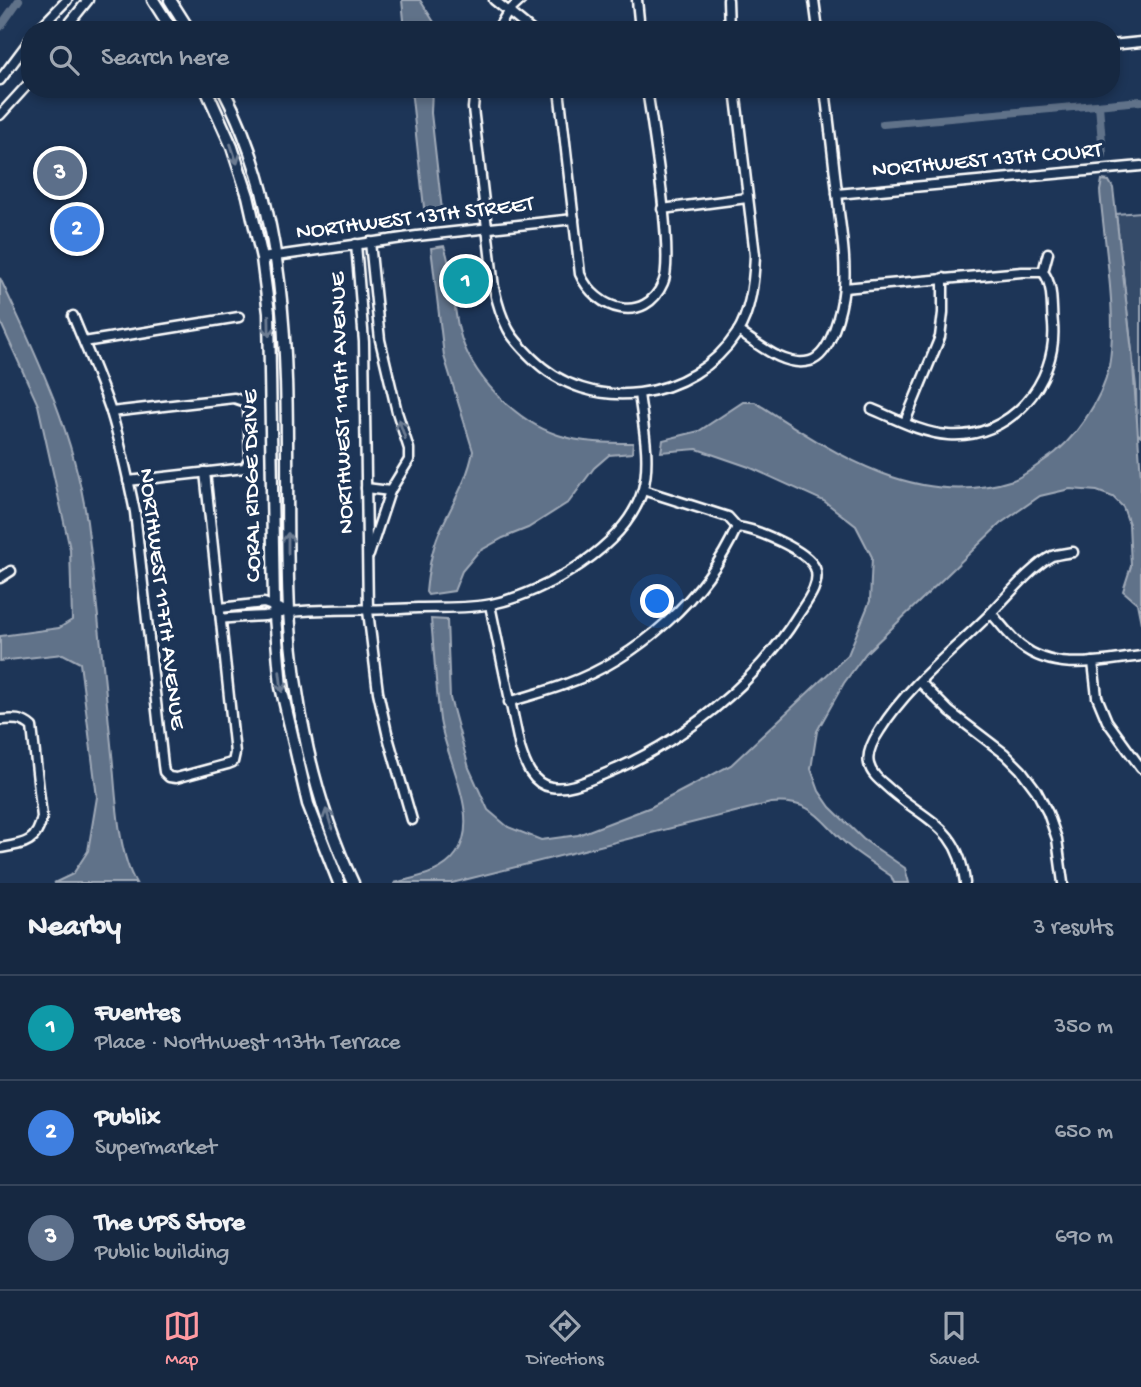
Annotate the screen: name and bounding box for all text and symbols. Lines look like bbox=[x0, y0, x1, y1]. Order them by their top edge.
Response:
search box bbox=[21, 21, 1120, 98]
icon: search bbox=[45, 41, 83, 79]
text: Search here bbox=[101, 44, 229, 75]
street label: NORTHWEST 13TH COURT bbox=[871, 137, 1104, 185]
one-way arrow bbox=[229, 142, 241, 164]
pin: 3 bbox=[37, 147, 83, 199]
street label: NORTHWEST 13TH STREET bbox=[295, 191, 537, 247]
pin: 2 bbox=[54, 203, 100, 255]
pin: 1 bbox=[443, 255, 489, 307]
street label: NORTHWEST 114TH AVENUE bbox=[325, 270, 361, 534]
one-way arrow bbox=[263, 314, 276, 337]
street label: CORAL RIDGE DRIVE bbox=[238, 388, 268, 582]
one-way arrow bbox=[395, 419, 408, 441]
street label: NORTHWEST 117TH AVENUE bbox=[132, 467, 191, 733]
one-way arrow bbox=[282, 532, 295, 555]
your location bbox=[640, 584, 674, 618]
one-way arrow bbox=[274, 670, 287, 693]
one-way arrow bbox=[321, 809, 334, 831]
text: Nearby bbox=[28, 911, 121, 946]
text: 3 results bbox=[1033, 915, 1113, 942]
text: Fuentes bbox=[95, 999, 180, 1030]
text: 1 bbox=[46, 1014, 56, 1041]
text: 350 m bbox=[1054, 1014, 1113, 1041]
text: Place · Northwest 113th Terrace bbox=[95, 1030, 400, 1057]
text: Publix bbox=[95, 1104, 160, 1135]
text: 2 bbox=[45, 1119, 57, 1146]
text: 650 m bbox=[1054, 1119, 1113, 1146]
text: Supermarket bbox=[95, 1135, 217, 1162]
text: The UPS Store bbox=[95, 1209, 245, 1240]
text: 3 bbox=[45, 1224, 57, 1251]
text: 690 m bbox=[1055, 1224, 1113, 1251]
text: Public building bbox=[95, 1240, 229, 1267]
tab: Map bbox=[163, 1307, 201, 1372]
tab: Directions bbox=[527, 1307, 604, 1372]
tab: Saved bbox=[929, 1307, 978, 1372]

